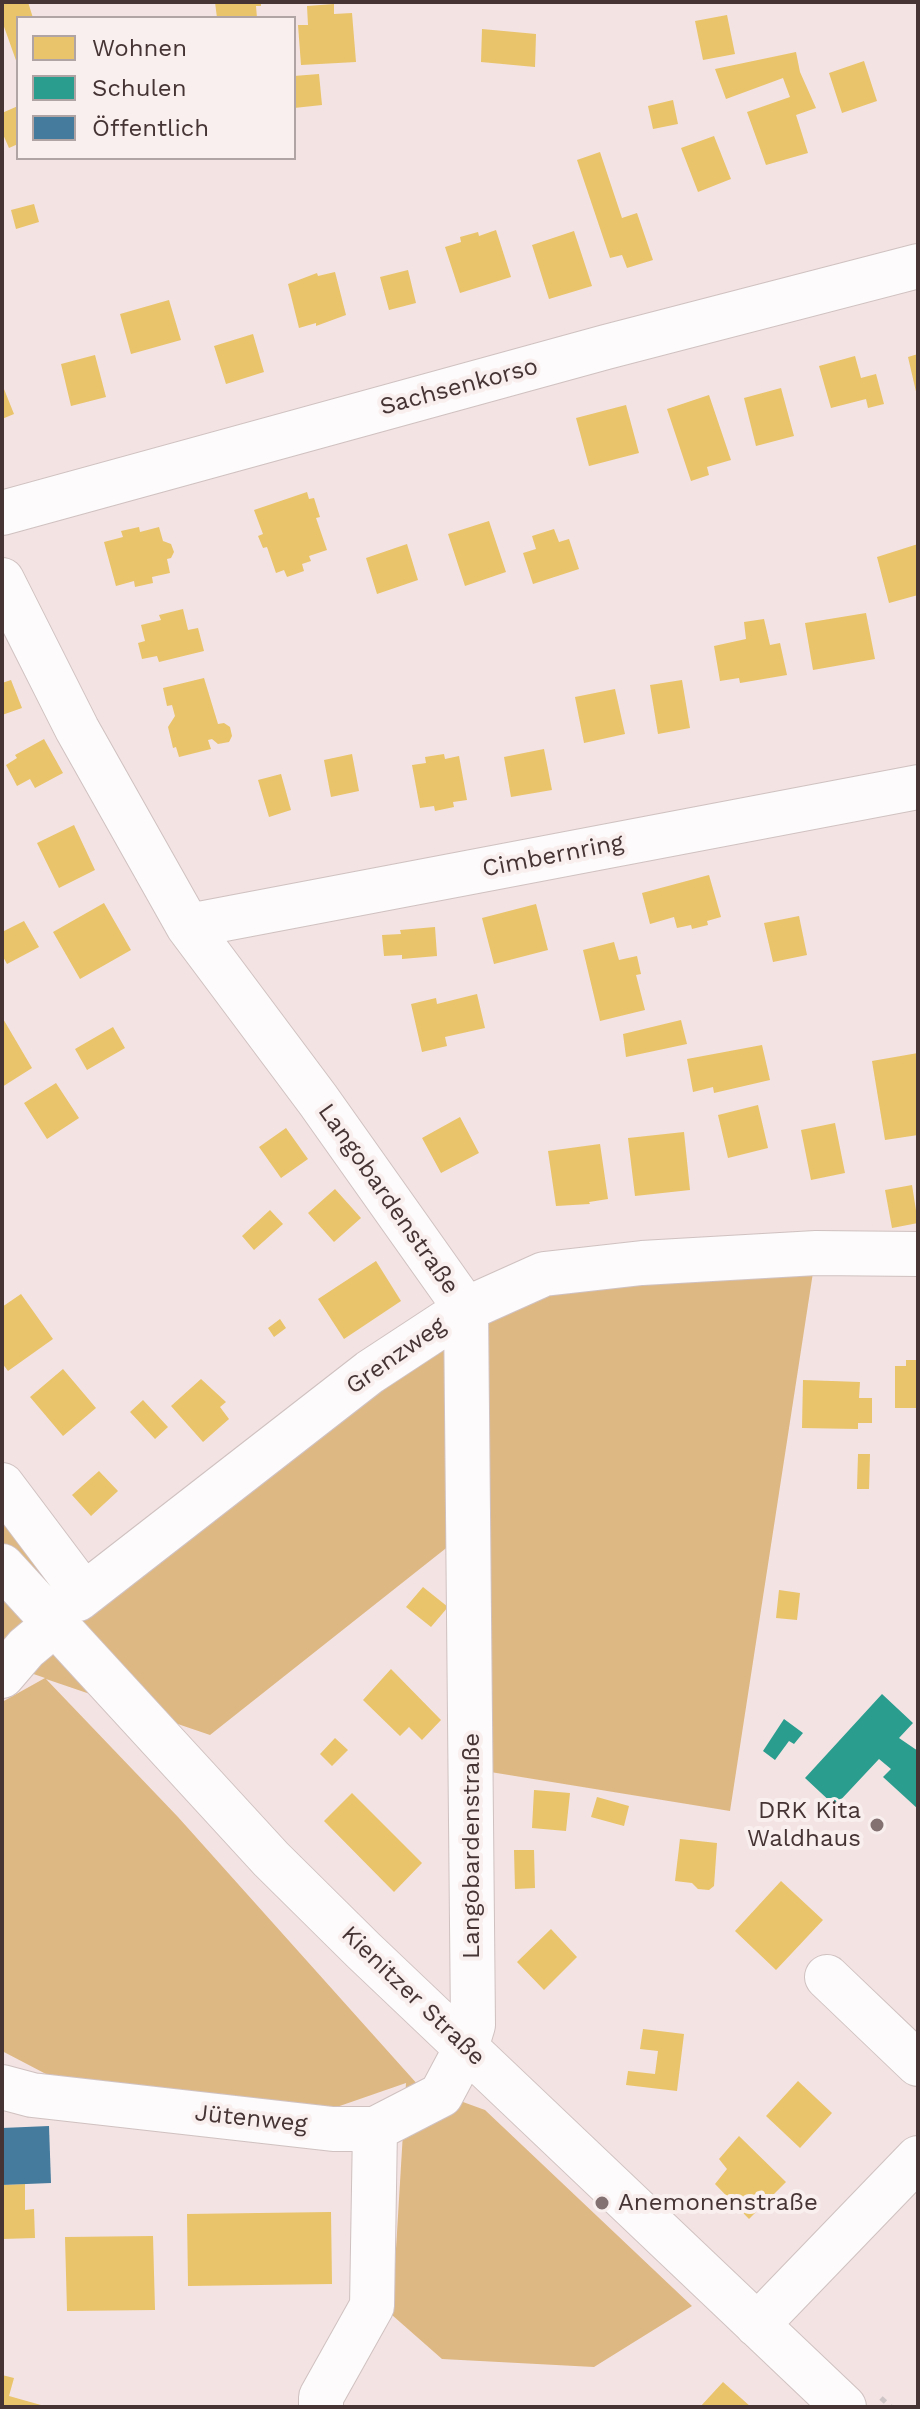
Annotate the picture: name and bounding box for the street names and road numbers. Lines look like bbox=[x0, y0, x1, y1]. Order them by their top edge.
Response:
street label: Sachsenkorso bbox=[377, 352, 541, 422]
street label: Cimbernring bbox=[480, 828, 626, 884]
street label: Langobardenstraße bbox=[311, 1098, 465, 1300]
street label: Grenzweg bbox=[341, 1311, 451, 1401]
street label: Langobardenstraße bbox=[458, 1733, 486, 1959]
street label: Kienitzer Straße bbox=[335, 1920, 491, 2072]
street label: Jütenweg bbox=[193, 2099, 309, 2139]

